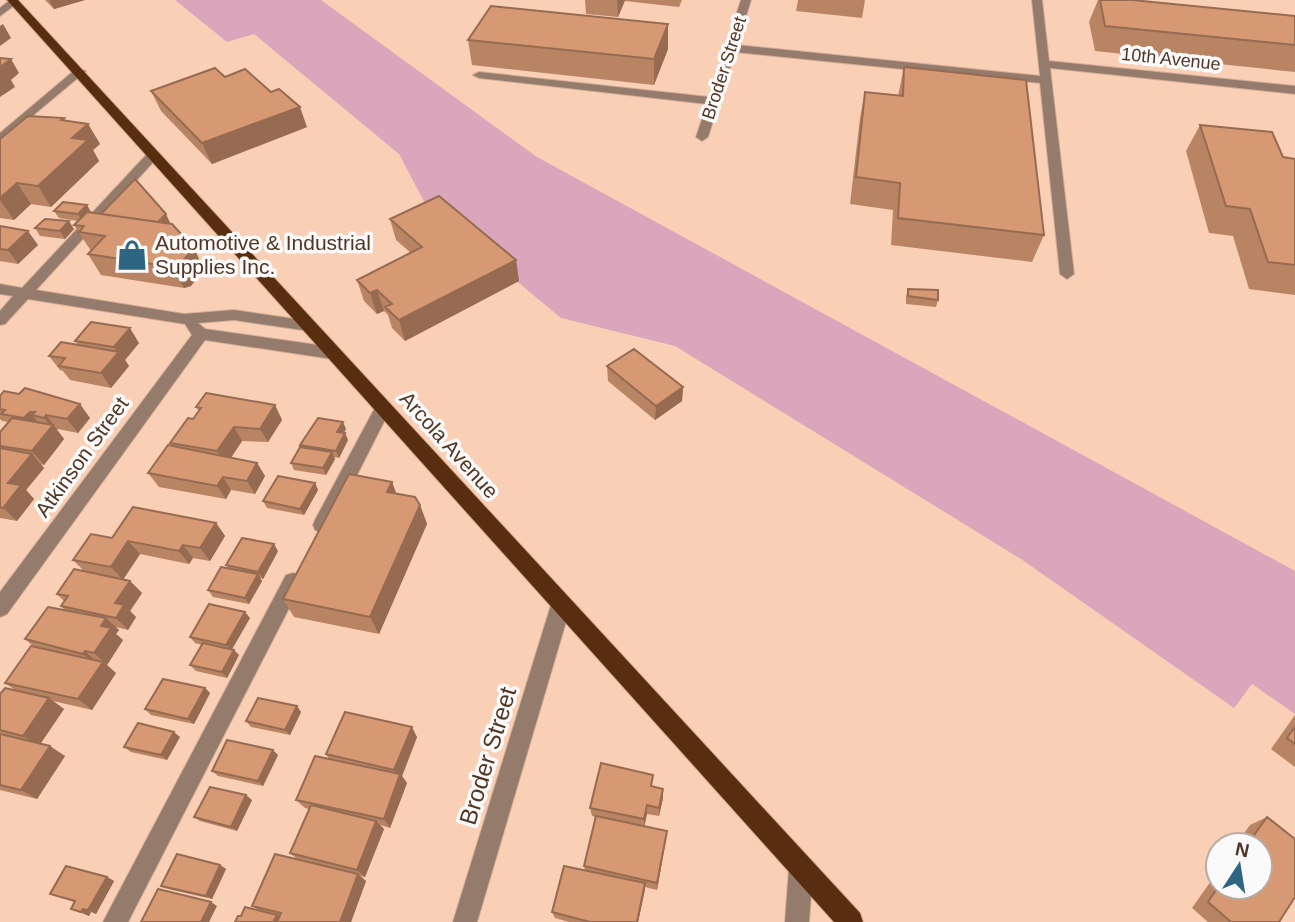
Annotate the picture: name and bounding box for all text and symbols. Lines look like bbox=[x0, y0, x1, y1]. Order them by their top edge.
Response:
street label: Broder Street bbox=[698, 14, 750, 122]
street label: 10th Avenue bbox=[1120, 44, 1222, 74]
place label: Automotive & Industrial Supplies Inc. bbox=[155, 231, 371, 278]
shop icon: Automotive & Industrial Supplies Inc. bbox=[115, 238, 149, 272]
street label: Arcola Avenue bbox=[396, 387, 503, 503]
street label: Atkinson Street bbox=[30, 392, 133, 521]
street label: Broder Street bbox=[454, 683, 521, 828]
north arrow bbox=[1204, 831, 1274, 901]
text: N bbox=[1234, 838, 1251, 862]

